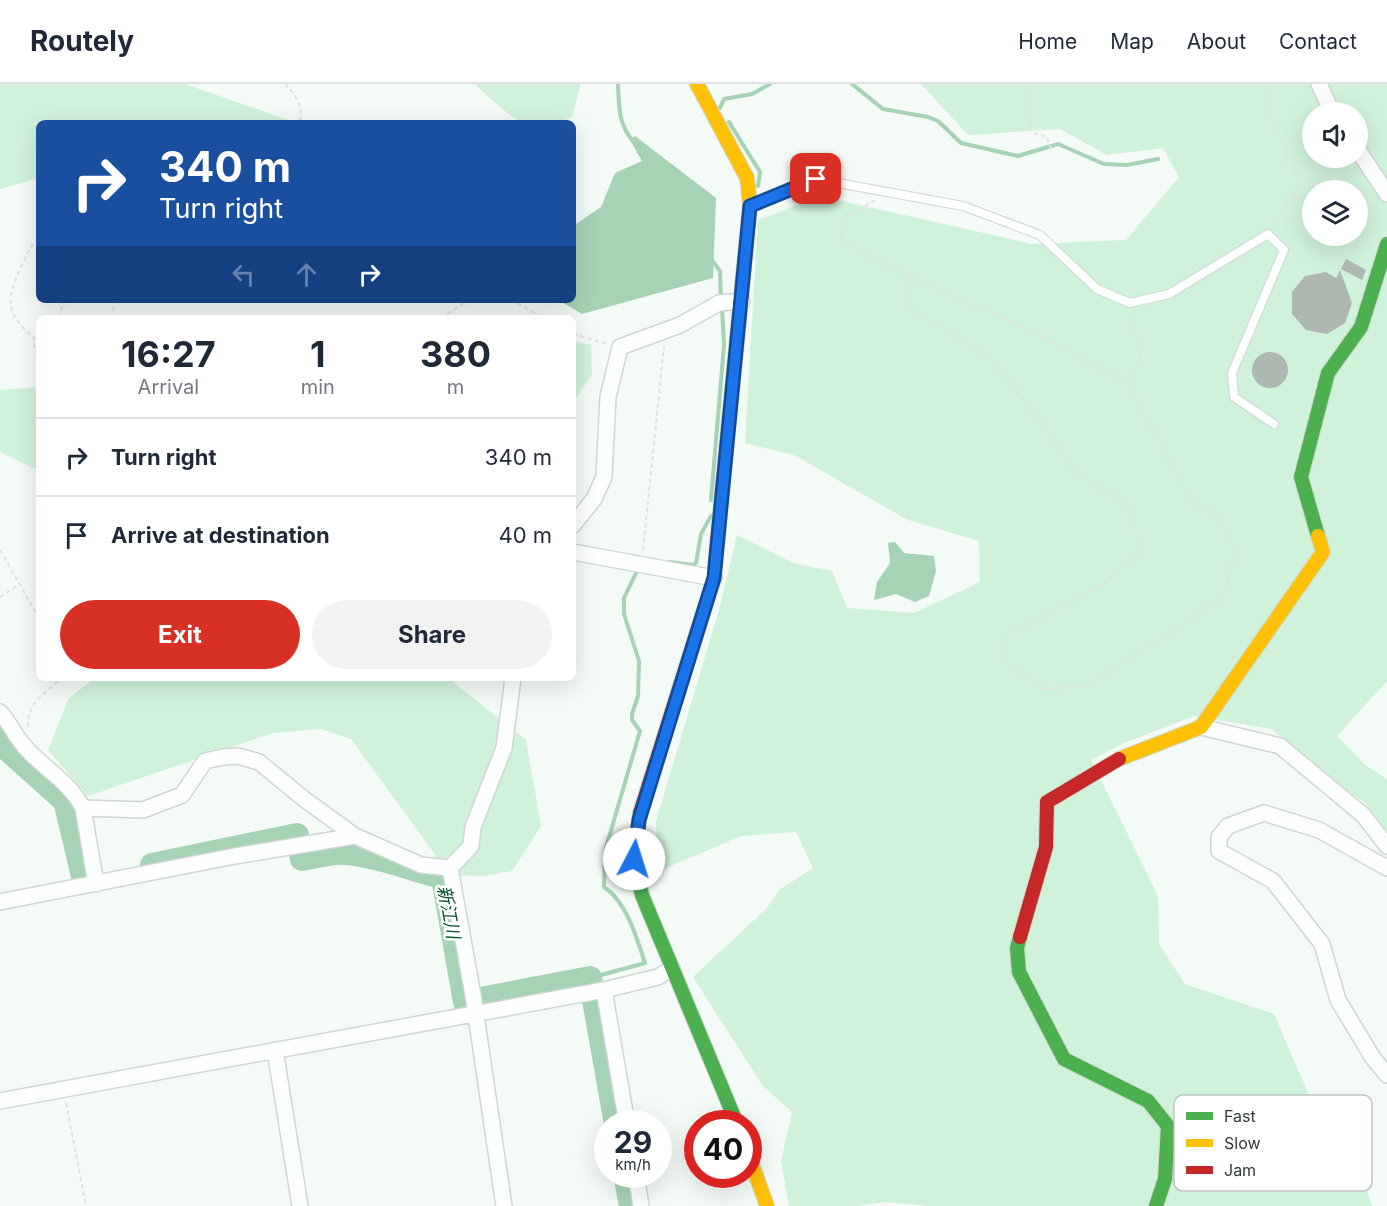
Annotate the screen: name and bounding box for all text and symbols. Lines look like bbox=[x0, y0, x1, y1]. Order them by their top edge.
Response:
text: Routely bbox=[30, 24, 134, 58]
text: Home bbox=[1018, 29, 1077, 54]
text: Map bbox=[1110, 29, 1154, 54]
text: About bbox=[1187, 29, 1246, 54]
text: Contact bbox=[1279, 29, 1357, 54]
map controls bbox=[1302, 102, 1368, 246]
button: sound bbox=[1302, 102, 1368, 168]
text: 340 m bbox=[159, 141, 291, 192]
icon: right bbox=[60, 144, 138, 222]
pin bbox=[790, 153, 841, 204]
icon: arrive bbox=[799, 162, 832, 195]
button: layers bbox=[1302, 180, 1368, 246]
text: Turn right bbox=[159, 192, 283, 225]
icon: left bbox=[227, 258, 260, 291]
icon: ahead bbox=[290, 258, 323, 291]
icon: right bbox=[353, 258, 386, 291]
text: 16:27 bbox=[121, 332, 216, 376]
text: 1 bbox=[310, 332, 326, 376]
text: 380 bbox=[420, 332, 491, 376]
text: Arrival bbox=[138, 375, 199, 399]
text: min bbox=[301, 375, 335, 399]
text: m bbox=[447, 375, 464, 399]
icon: right bbox=[60, 441, 93, 474]
text: Turn right bbox=[111, 444, 217, 470]
text: 340 m bbox=[485, 444, 552, 470]
icon: arrive bbox=[60, 519, 93, 552]
text: Arrive at destination bbox=[111, 522, 330, 548]
text: 40 m bbox=[498, 522, 552, 548]
button: Exit bbox=[60, 600, 300, 669]
button: Share bbox=[312, 600, 552, 669]
position arrow bbox=[602, 827, 666, 891]
water label: 新江川 bbox=[434, 883, 465, 942]
legend bbox=[1174, 1095, 1372, 1191]
text: Fast bbox=[1224, 1106, 1256, 1126]
speed limit sign: 40 bbox=[684, 1110, 762, 1188]
text: 29 bbox=[614, 1124, 652, 1160]
text: Slow bbox=[1224, 1133, 1261, 1153]
text: km/h bbox=[615, 1155, 651, 1174]
text: Jam bbox=[1224, 1160, 1256, 1180]

